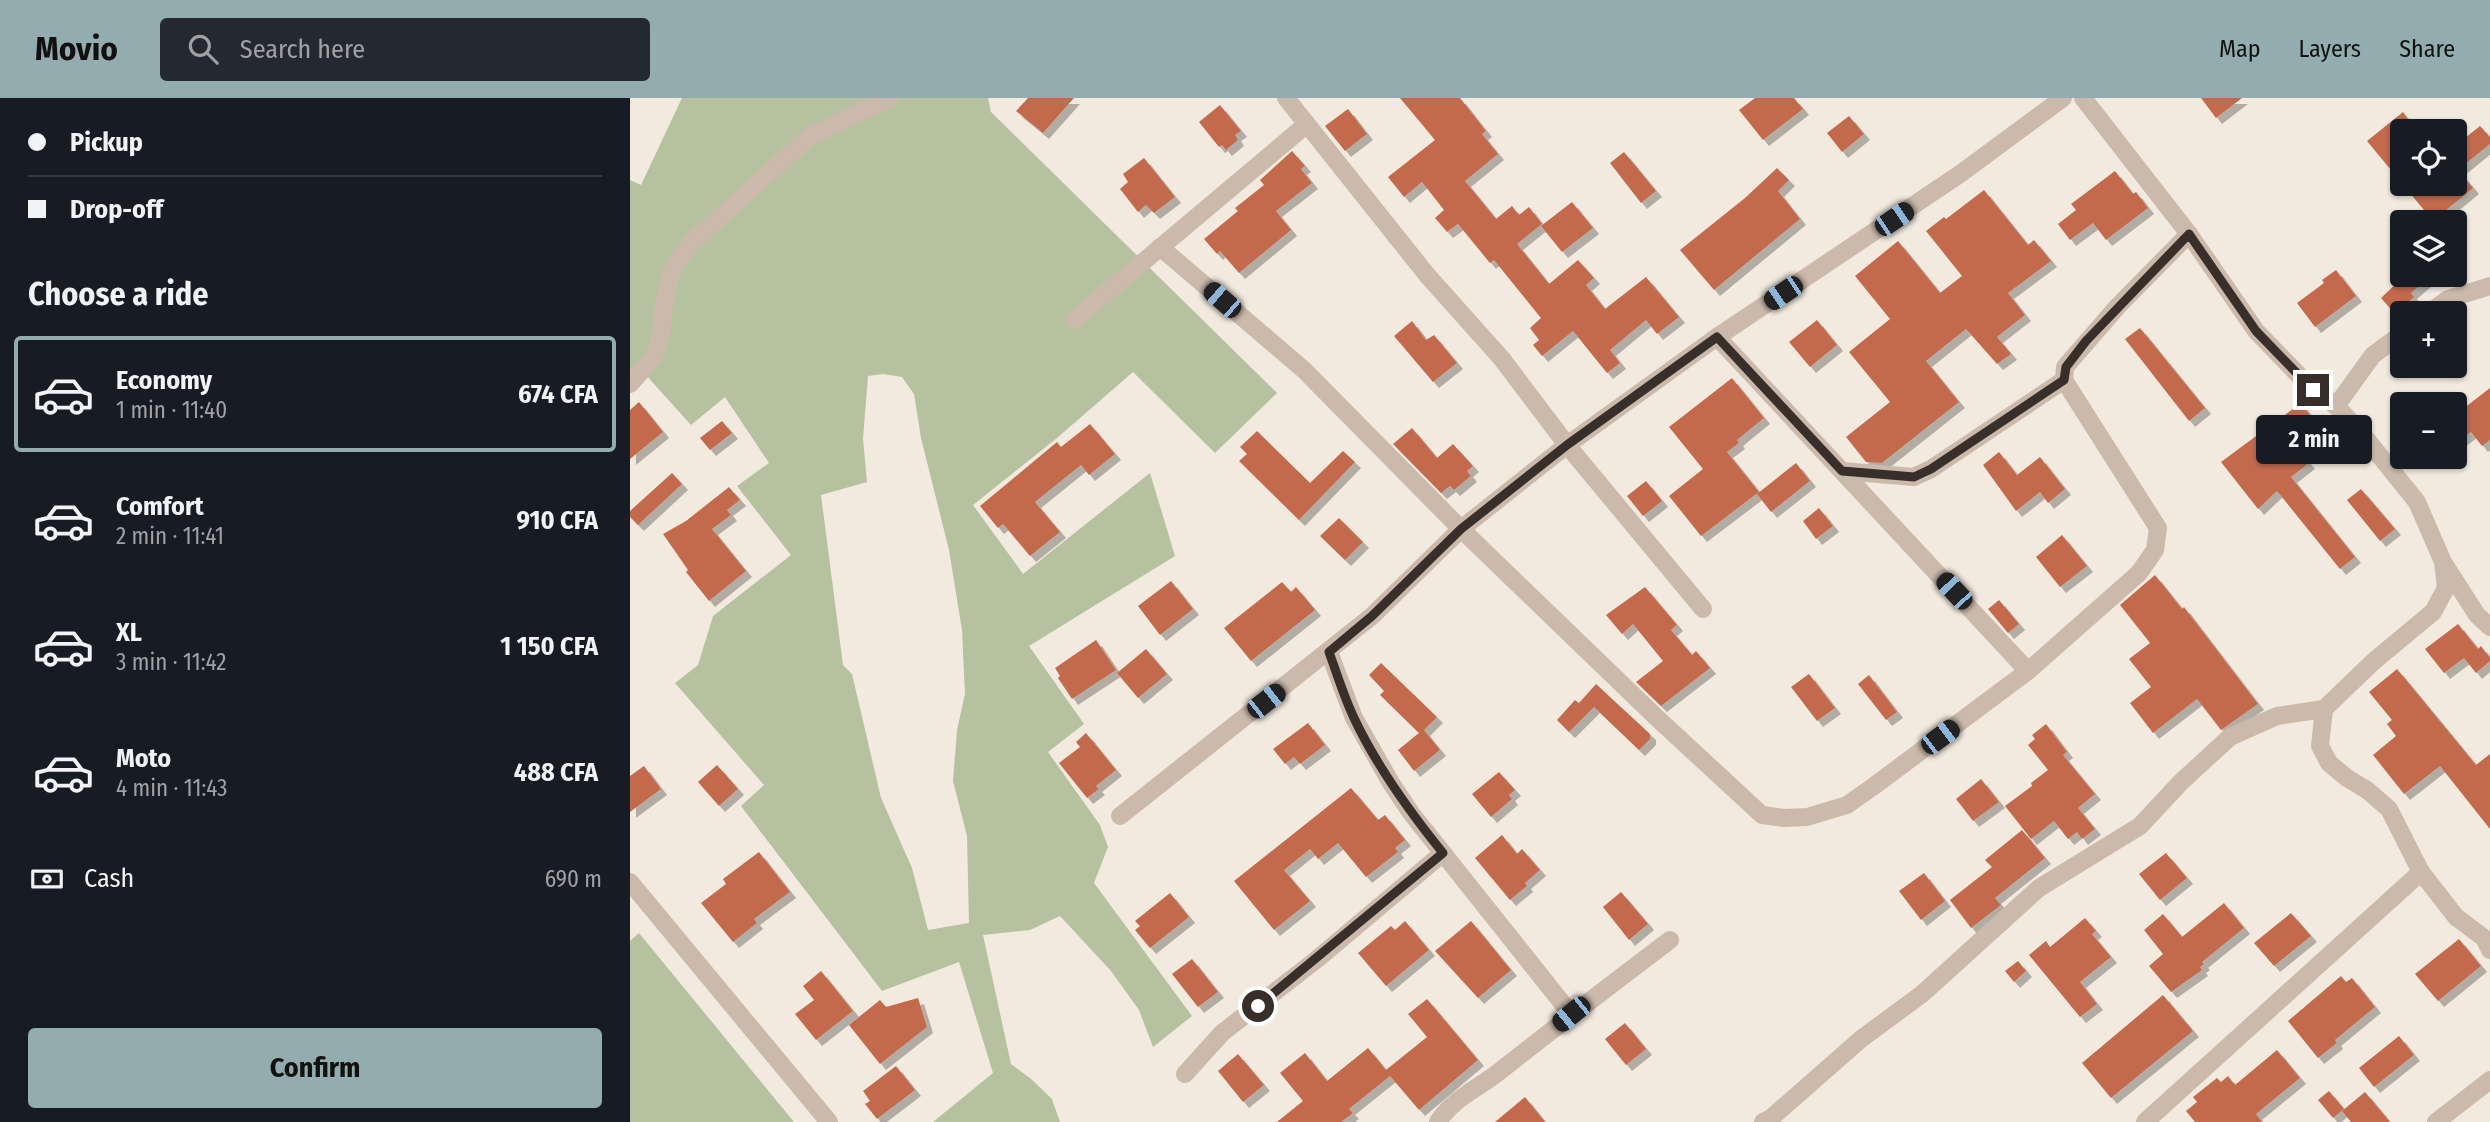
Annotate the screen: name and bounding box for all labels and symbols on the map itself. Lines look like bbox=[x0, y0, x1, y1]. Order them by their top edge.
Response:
car bbox=[1871, 199, 1918, 239]
car bbox=[1760, 273, 1807, 313]
car bbox=[1200, 278, 1245, 322]
route end bbox=[2297, 374, 2329, 406]
callout: 2 min bbox=[2255, 414, 2371, 464]
car bbox=[1932, 568, 1977, 614]
car bbox=[1243, 680, 1290, 722]
car bbox=[1917, 716, 1964, 758]
route start bbox=[1242, 990, 1274, 1022]
car bbox=[1549, 993, 1594, 1035]

